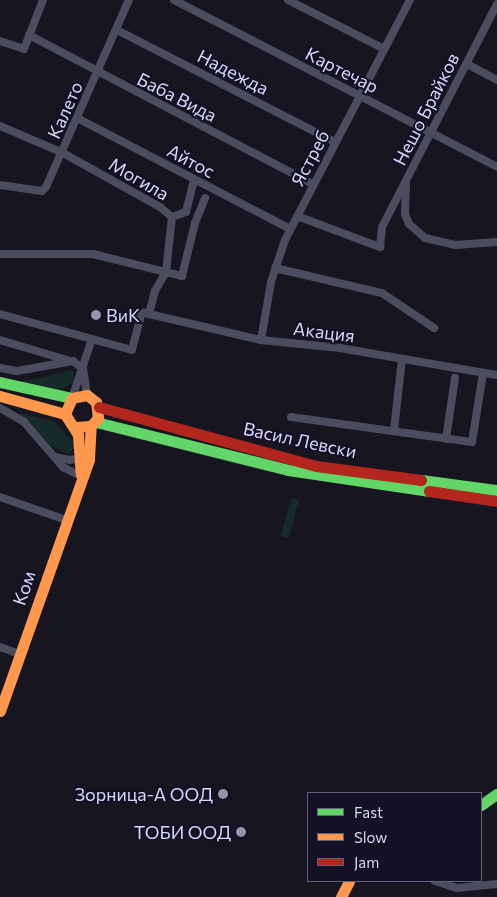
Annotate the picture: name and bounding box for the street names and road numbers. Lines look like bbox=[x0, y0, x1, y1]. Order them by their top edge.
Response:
street label: Картечар bbox=[302, 42, 382, 98]
street label: Надежда bbox=[194, 45, 272, 99]
street label: Нешо Брайков bbox=[388, 49, 464, 169]
street label: Баба Вида bbox=[134, 68, 220, 126]
street label: Калето bbox=[43, 78, 87, 142]
street label: Ястреб bbox=[286, 126, 334, 190]
street label: Айтос bbox=[164, 140, 218, 182]
street label: Могила bbox=[105, 153, 173, 205]
street label: Акация bbox=[292, 318, 356, 346]
street label: Васил Левски bbox=[241, 417, 359, 463]
street label: Ком bbox=[8, 568, 40, 608]

